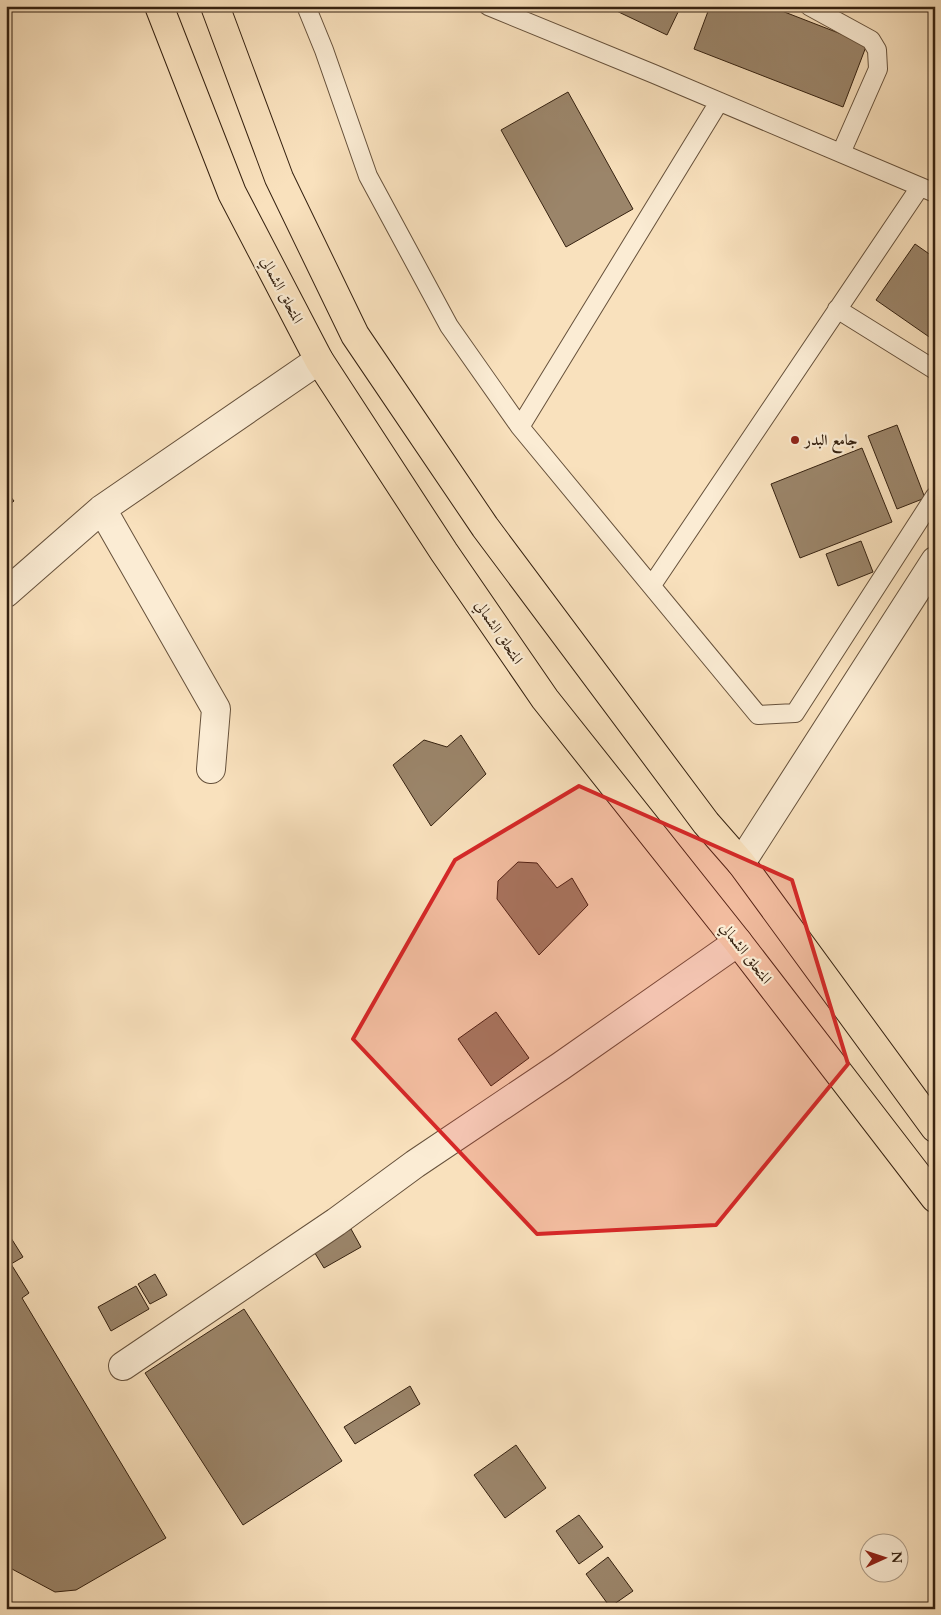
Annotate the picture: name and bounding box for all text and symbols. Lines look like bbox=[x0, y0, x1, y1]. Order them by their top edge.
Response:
street label: المتحلق الشمالي bbox=[254, 253, 308, 328]
place label: جامع البدر bbox=[803, 430, 857, 454]
marker: جامع البدر bbox=[789, 434, 801, 446]
street label: المتحلق الشمالي bbox=[469, 596, 528, 669]
street label: المتحلق الشمالي bbox=[714, 918, 776, 989]
north arrow bbox=[858, 1532, 908, 1582]
text: N bbox=[887, 1551, 906, 1564]

